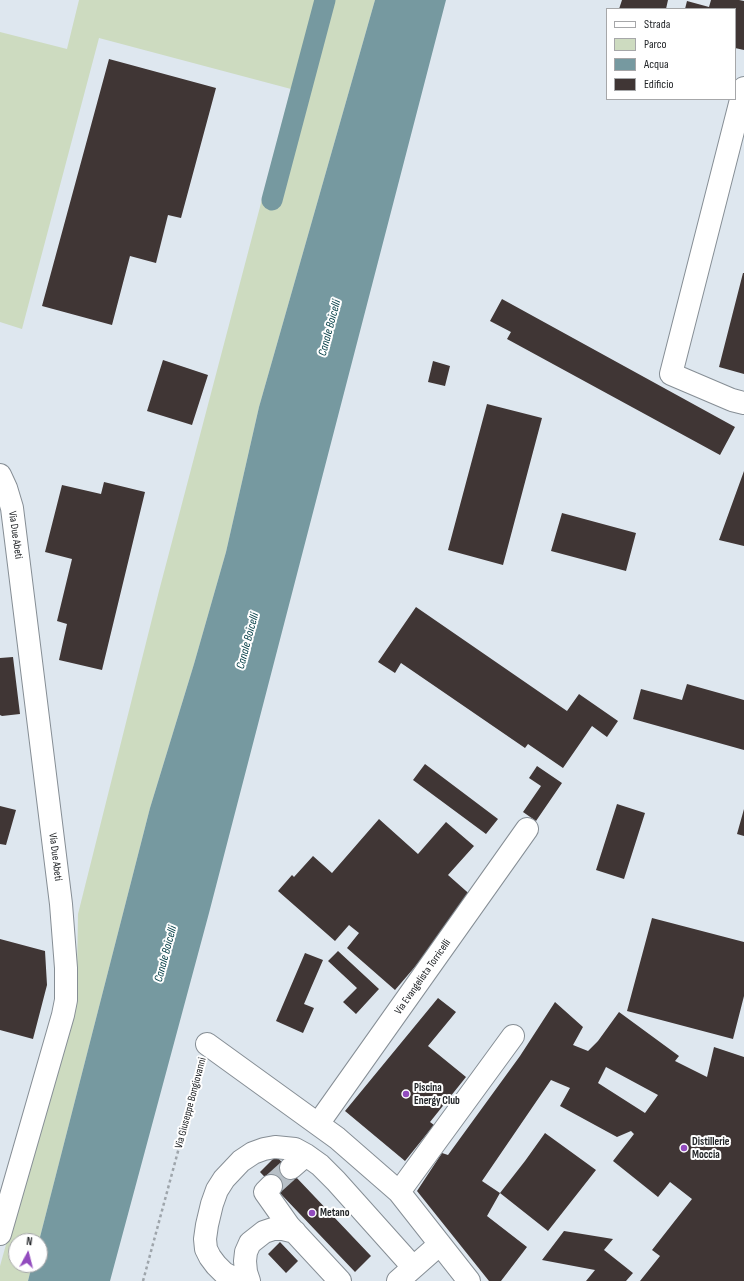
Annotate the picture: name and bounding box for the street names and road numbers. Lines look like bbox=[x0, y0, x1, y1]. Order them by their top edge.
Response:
street label: Via Due Abeti bbox=[5, 510, 25, 560]
street label: Via Due Abeti bbox=[46, 832, 64, 882]
street label: Via Evangelista Torricelli bbox=[392, 937, 454, 1017]
street label: Via Giuseppe Bongiovanni bbox=[173, 1056, 209, 1150]

